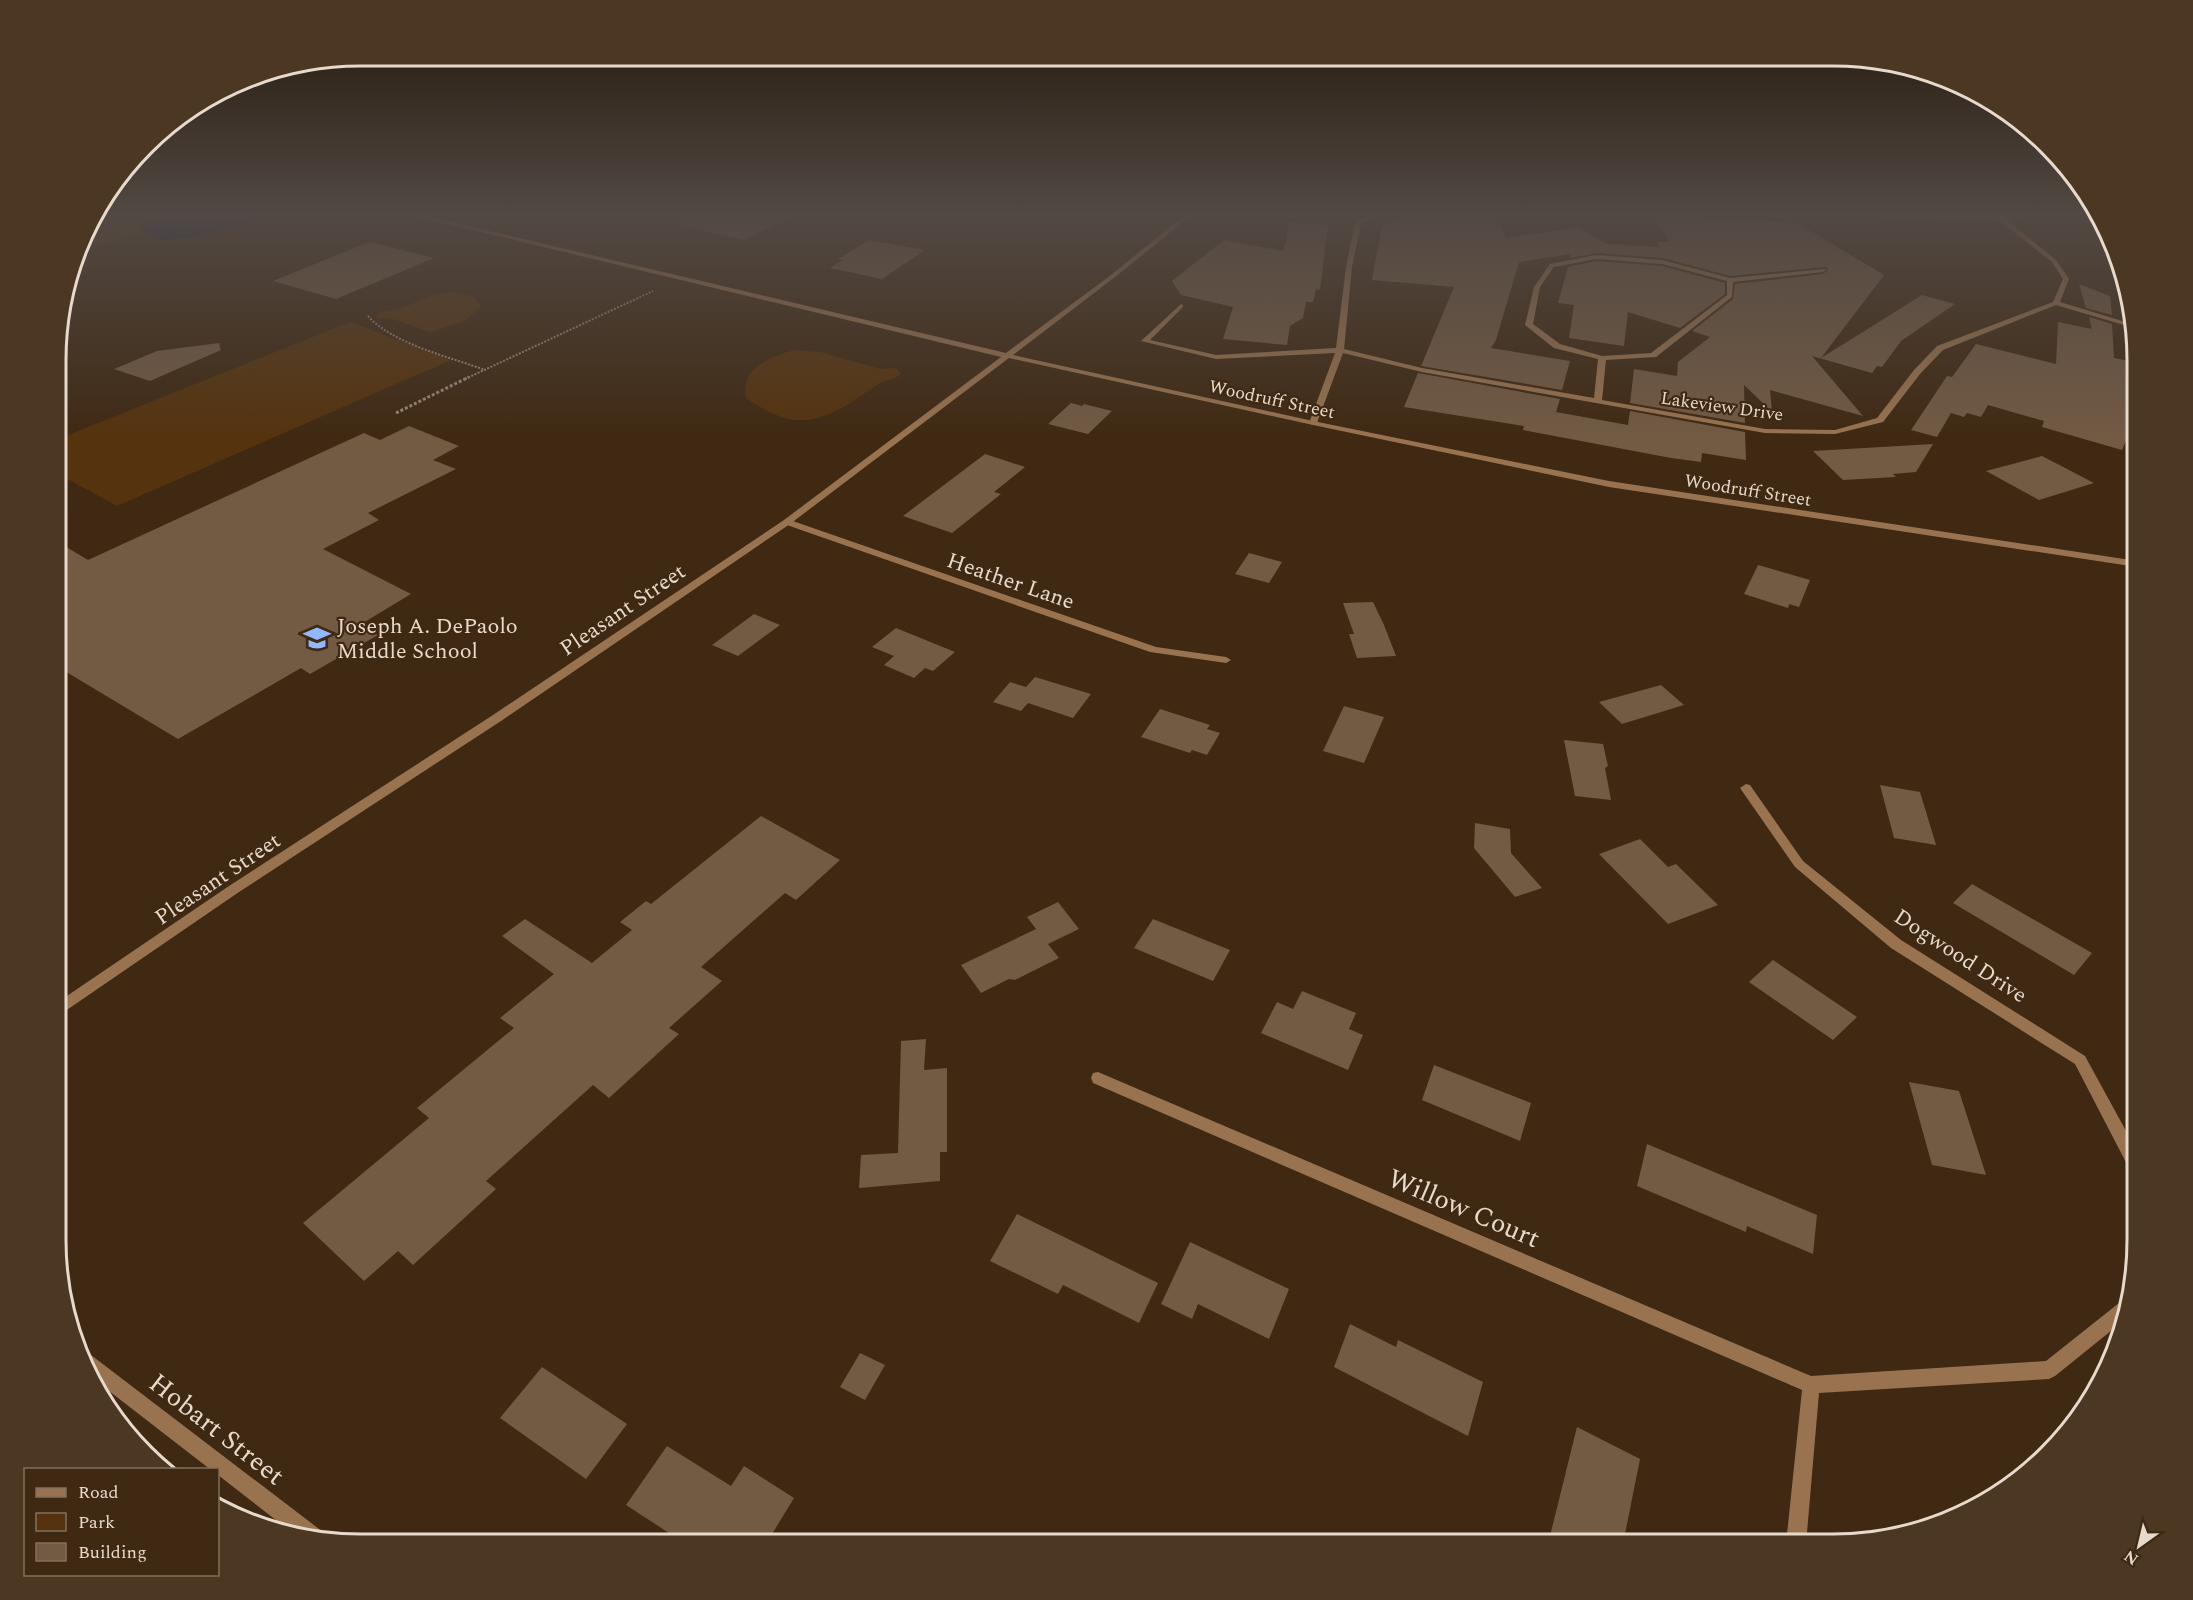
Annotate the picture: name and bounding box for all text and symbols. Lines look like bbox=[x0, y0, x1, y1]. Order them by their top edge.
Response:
street label: Woodruff Street bbox=[1206, 373, 1337, 426]
street label: Lakeview Drive bbox=[1659, 385, 1785, 428]
street label: Woodruff Street bbox=[1682, 467, 1813, 514]
street label: Heather Lane bbox=[942, 544, 1079, 619]
street label: Pleasant Street bbox=[553, 556, 693, 665]
place label: Joseph A. DePaolo Middle School bbox=[337, 610, 518, 668]
school or university icon: Joseph A. DePaolo Middle School bbox=[302, 623, 332, 653]
street label: Pleasant Street bbox=[148, 825, 288, 934]
street label: Dogwood Drive bbox=[1887, 901, 2033, 1012]
street label: Willow Court bbox=[1381, 1158, 1546, 1260]
street label: Hobart Street bbox=[139, 1363, 293, 1496]
legend bbox=[24, 1468, 219, 1576]
text: Road bbox=[78, 1479, 119, 1506]
text: Park bbox=[78, 1509, 115, 1536]
north arrow bbox=[2109, 1516, 2169, 1576]
text: Building bbox=[78, 1539, 147, 1566]
text: N bbox=[2119, 1544, 2143, 1571]

